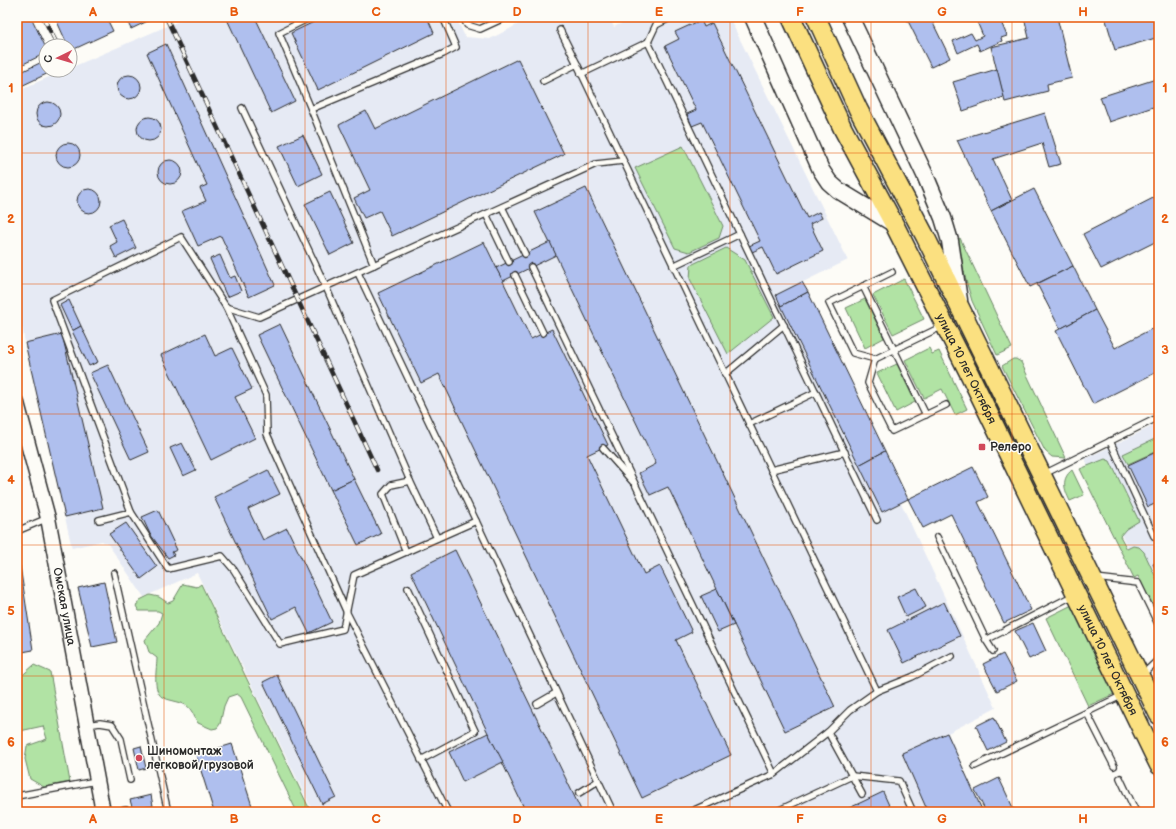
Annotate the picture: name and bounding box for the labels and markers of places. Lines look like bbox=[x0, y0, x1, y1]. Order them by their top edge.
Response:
place label: Релеро bbox=[990, 440, 1032, 455]
marker: Релеро bbox=[977, 442, 987, 452]
place label: Шиномонтаж легковой/грузовой bbox=[146, 744, 254, 773]
marker: Шиномонтаж легковой/грузовой bbox=[134, 753, 144, 763]

